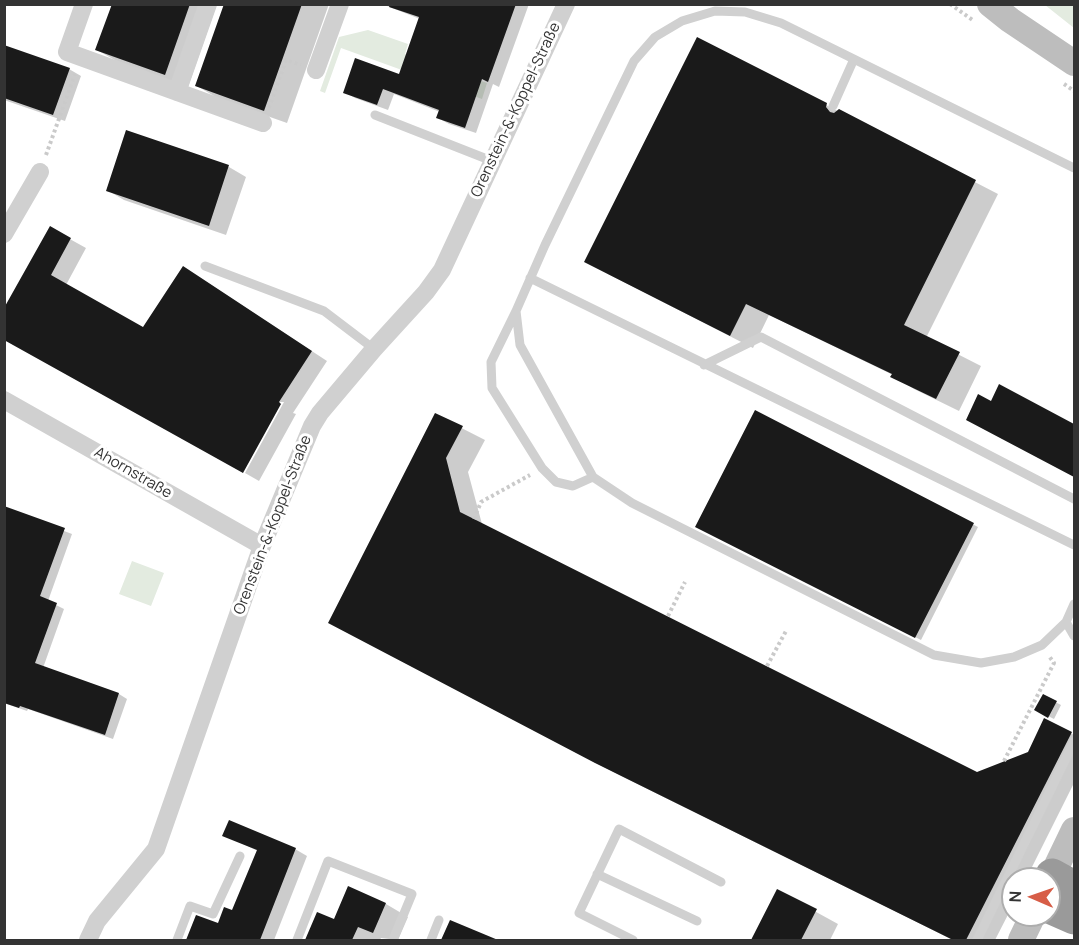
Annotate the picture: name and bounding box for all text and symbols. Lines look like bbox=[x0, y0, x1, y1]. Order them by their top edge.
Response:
street label: Orenstein-&-Koppel-Straße bbox=[468, 20, 564, 200]
street label: Orenstein-&-Koppel-Straße bbox=[230, 433, 316, 617]
street label: Ahornstraße bbox=[91, 444, 175, 502]
north arrow bbox=[1001, 867, 1061, 927]
text: N bbox=[1004, 890, 1026, 903]

